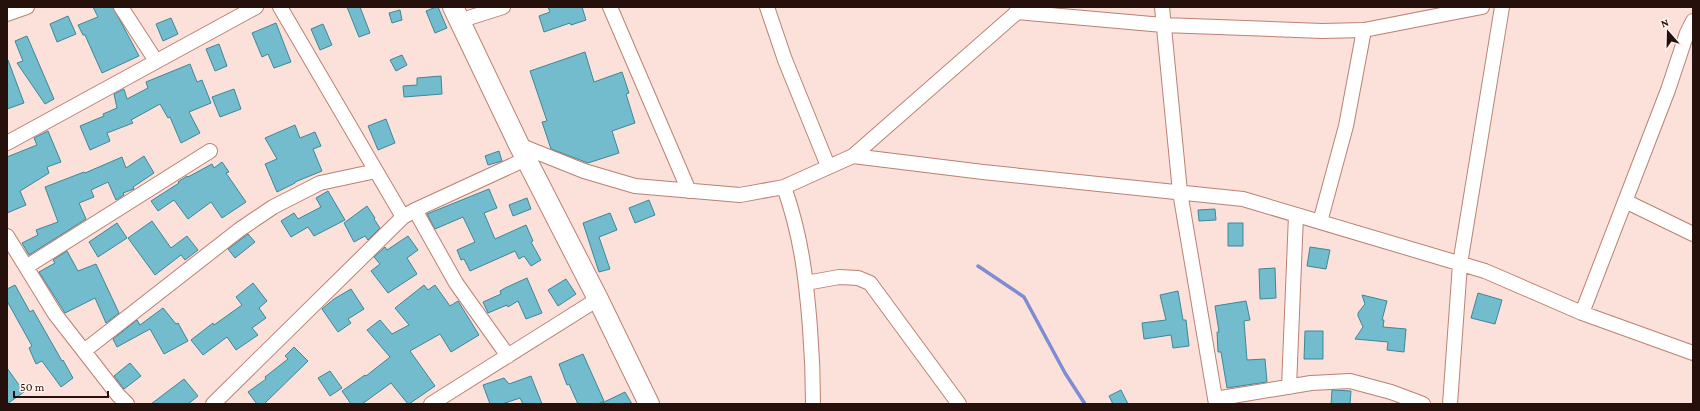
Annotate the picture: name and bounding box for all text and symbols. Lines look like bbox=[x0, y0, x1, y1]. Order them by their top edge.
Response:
north arrow bbox=[1648, 12, 1688, 52]
text: N bbox=[1659, 16, 1671, 30]
scale bar bbox=[14, 373, 108, 399]
text: 50 m bbox=[20, 380, 45, 394]

